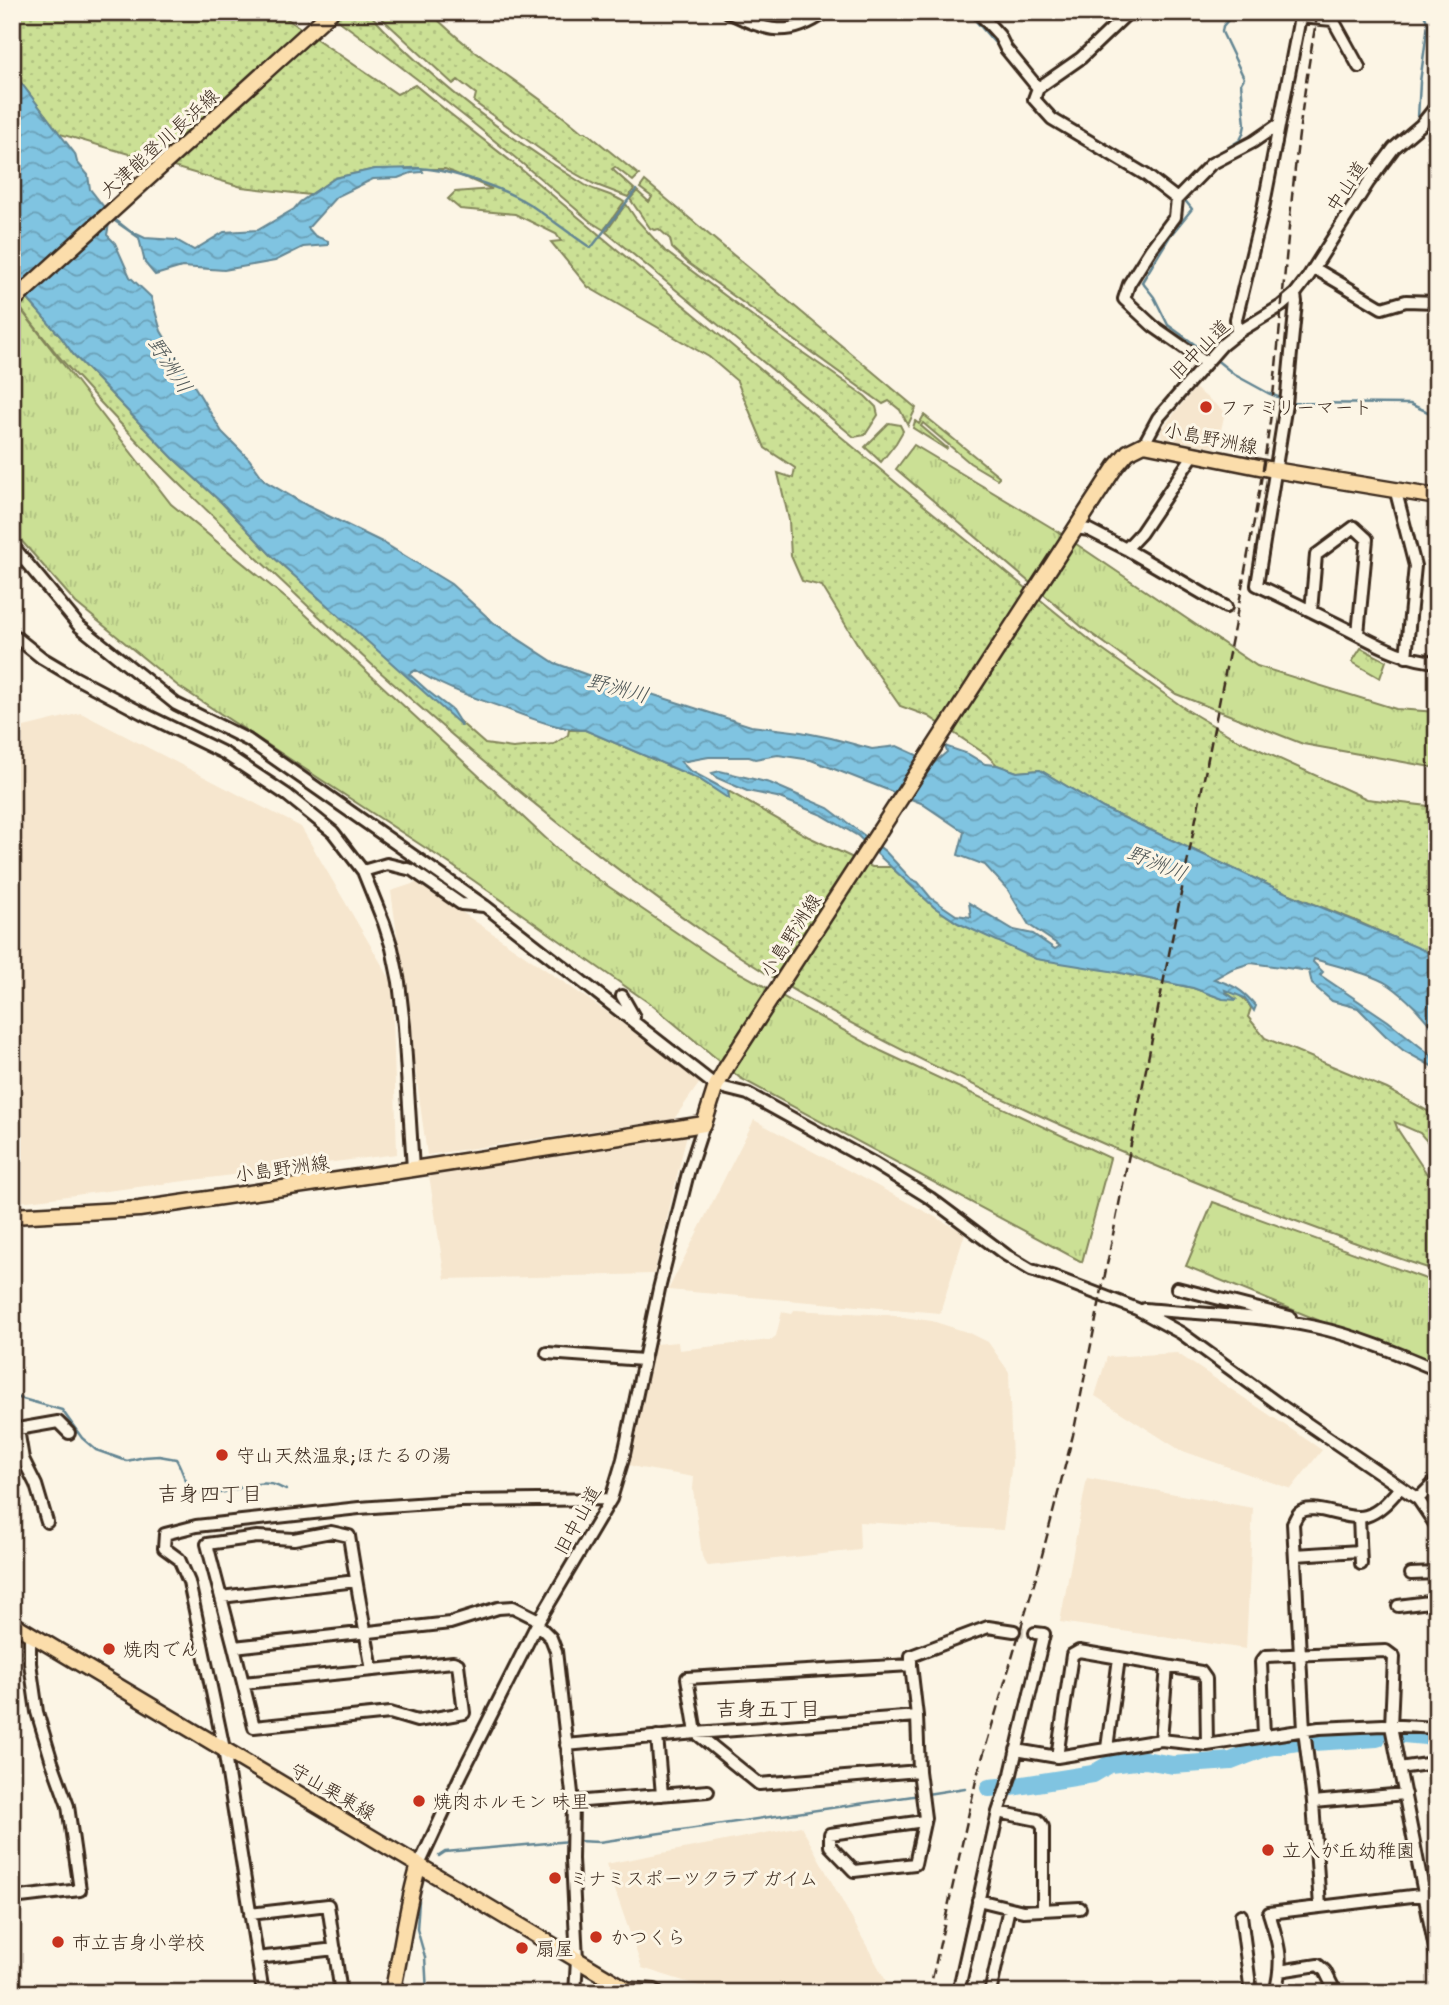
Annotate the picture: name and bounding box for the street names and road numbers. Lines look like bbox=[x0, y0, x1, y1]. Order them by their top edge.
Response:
street label: 大津能登川長浜線 bbox=[96, 85, 226, 205]
street label: 中山道 bbox=[1323, 157, 1374, 218]
street label: 旧中山道 bbox=[1166, 316, 1236, 386]
street label: 小島野洲線 bbox=[1162, 420, 1259, 462]
street label: 小島野洲線 bbox=[757, 890, 828, 983]
street label: 小島野洲線 bbox=[234, 1152, 331, 1189]
street label: 旧中山道 bbox=[551, 1482, 609, 1561]
street label: 守山栗東線 bbox=[284, 1759, 379, 1828]

